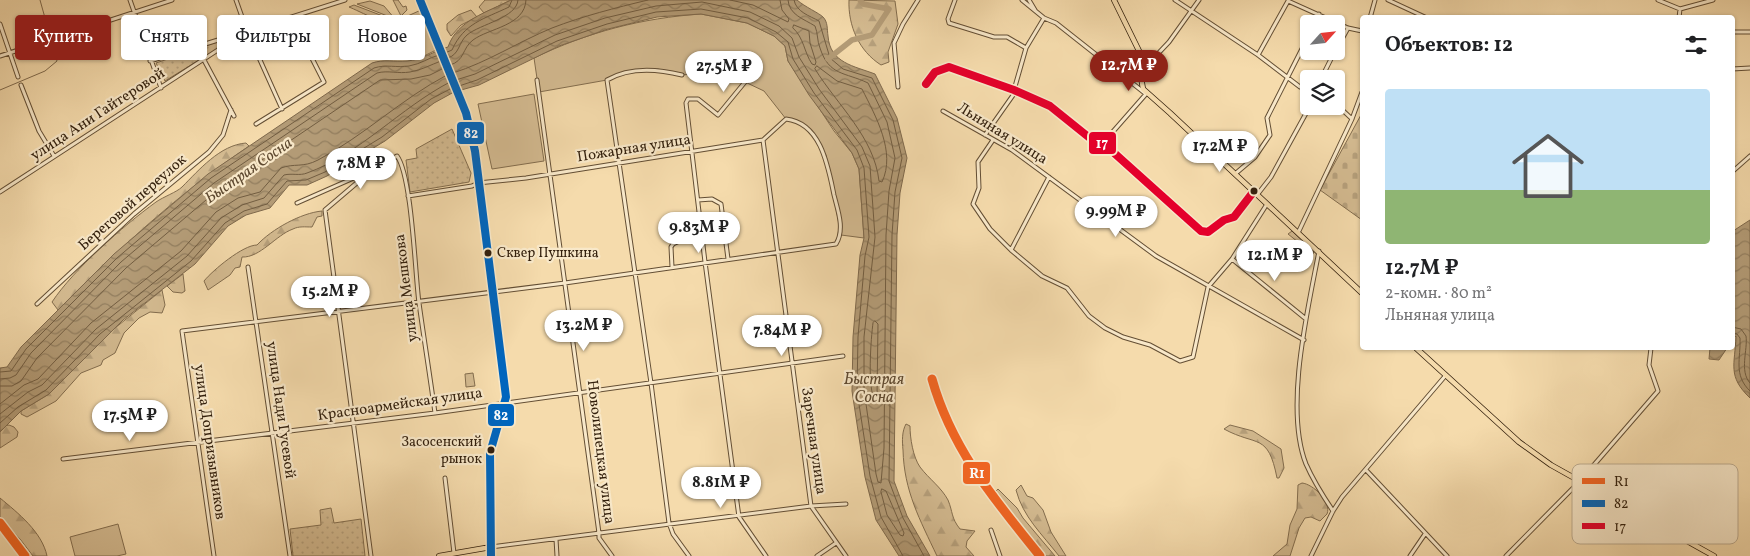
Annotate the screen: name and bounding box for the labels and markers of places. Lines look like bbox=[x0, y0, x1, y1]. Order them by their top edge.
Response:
pin: 12.7M ₽ bbox=[1083, 49, 1175, 92]
pin: 27.5M ₽ bbox=[678, 51, 770, 93]
pin: 17.2M ₽ bbox=[1174, 130, 1266, 173]
pin: 7.8M ₽ bbox=[320, 148, 402, 190]
unlabelled marker bbox=[1249, 186, 1259, 196]
pin: 9.99M ₽ bbox=[1070, 196, 1162, 238]
pin: 9.83M ₽ bbox=[653, 212, 745, 254]
pin: 12.1M ₽ bbox=[1229, 240, 1321, 282]
place label: Сквер Пушкина bbox=[497, 244, 599, 263]
marker: Сквер Пушкина bbox=[483, 248, 493, 258]
pin: 15.2M ₽ bbox=[284, 276, 376, 318]
pin: 13.2M ₽ bbox=[538, 310, 630, 352]
pin: 7.84M ₽ bbox=[736, 314, 828, 357]
pin: 17.5M ₽ bbox=[84, 400, 176, 442]
place label: Засосенский рынок bbox=[401, 433, 483, 469]
marker: Засосенский рынок bbox=[486, 445, 496, 455]
pin: 8.81M ₽ bbox=[675, 466, 767, 509]

